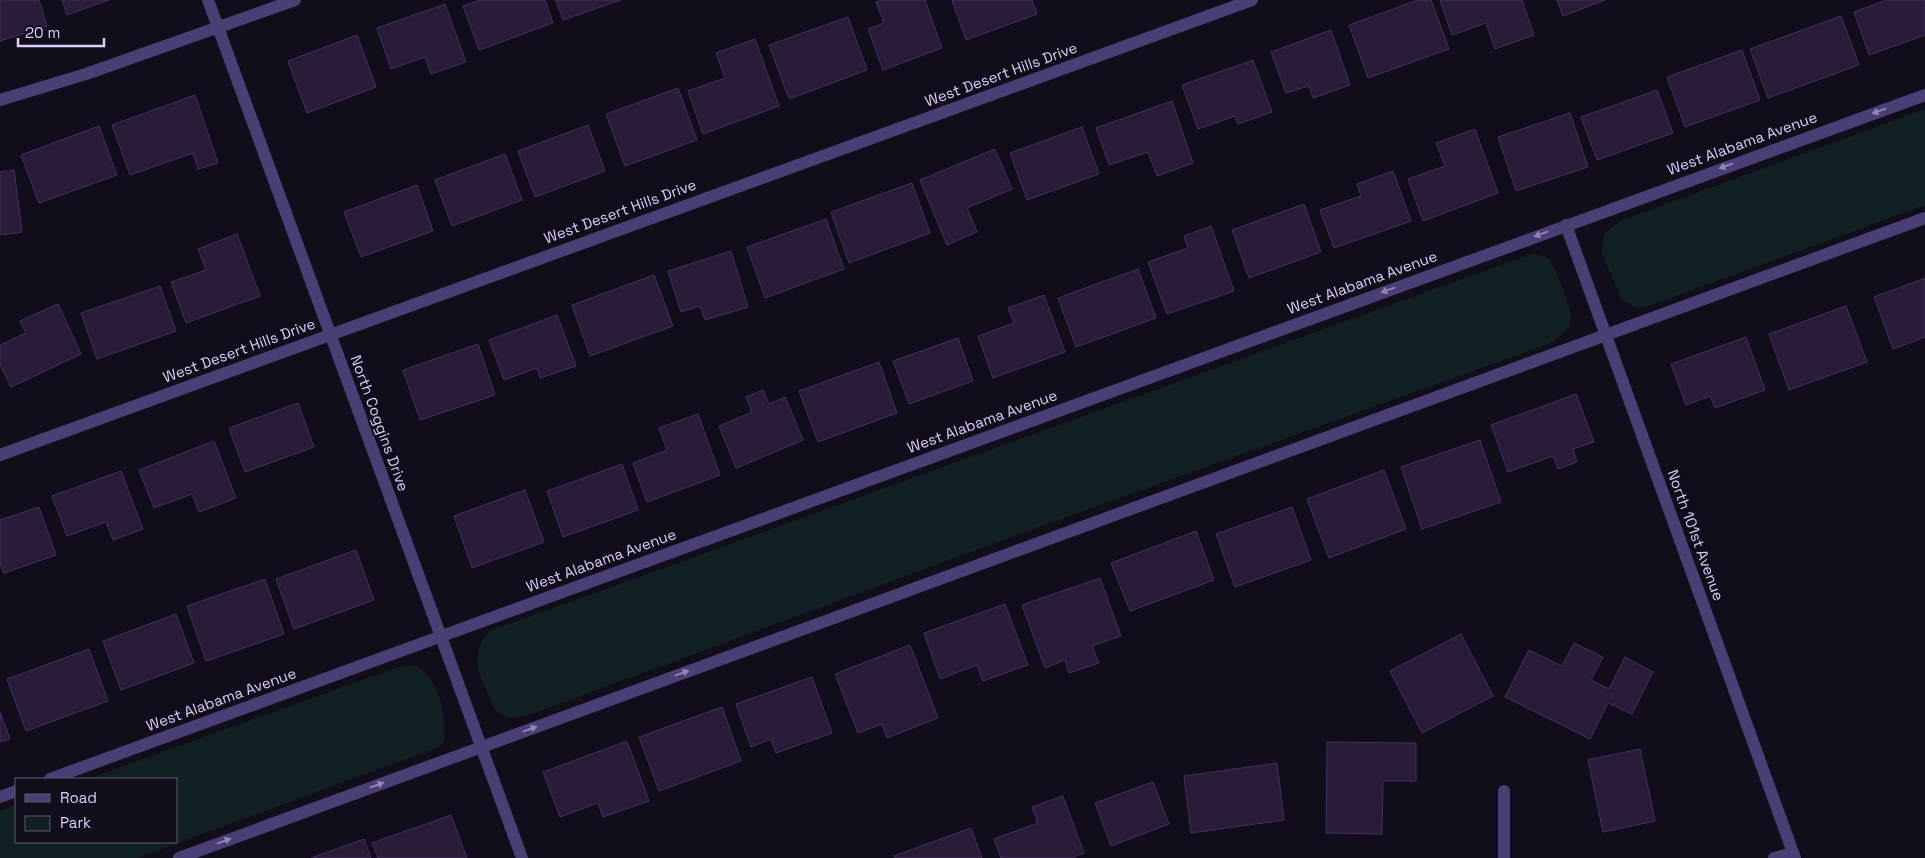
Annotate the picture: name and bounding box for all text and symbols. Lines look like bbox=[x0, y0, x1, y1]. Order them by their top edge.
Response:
scale bar bbox=[18, 15, 104, 47]
text: 20 m bbox=[25, 23, 60, 42]
street label: West Desert Hills Drive bbox=[922, 38, 1080, 110]
street label: West Alabama Avenue bbox=[1664, 107, 1820, 179]
one-way arrow bbox=[1871, 107, 1886, 115]
one-way arrow bbox=[1719, 163, 1734, 170]
street label: West Desert Hills Drive bbox=[541, 175, 699, 247]
one-way arrow bbox=[1533, 231, 1548, 238]
street label: West Alabama Avenue bbox=[1284, 246, 1440, 318]
one-way arrow bbox=[1380, 286, 1395, 294]
street label: West Desert Hills Drive bbox=[160, 314, 318, 386]
street label: North Coggins Drive bbox=[347, 352, 414, 494]
street label: West Alabama Avenue bbox=[904, 385, 1060, 457]
street label: North 101st Avenue bbox=[1663, 467, 1729, 603]
street label: West Alabama Avenue bbox=[523, 524, 679, 596]
street label: West Alabama Avenue bbox=[143, 663, 299, 735]
one-way arrow bbox=[675, 669, 690, 677]
one-way arrow bbox=[522, 725, 537, 732]
legend bbox=[15, 778, 178, 843]
one-way arrow bbox=[370, 781, 385, 789]
text: Road bbox=[60, 788, 97, 807]
text: Park bbox=[60, 813, 91, 832]
one-way arrow bbox=[217, 837, 232, 844]

